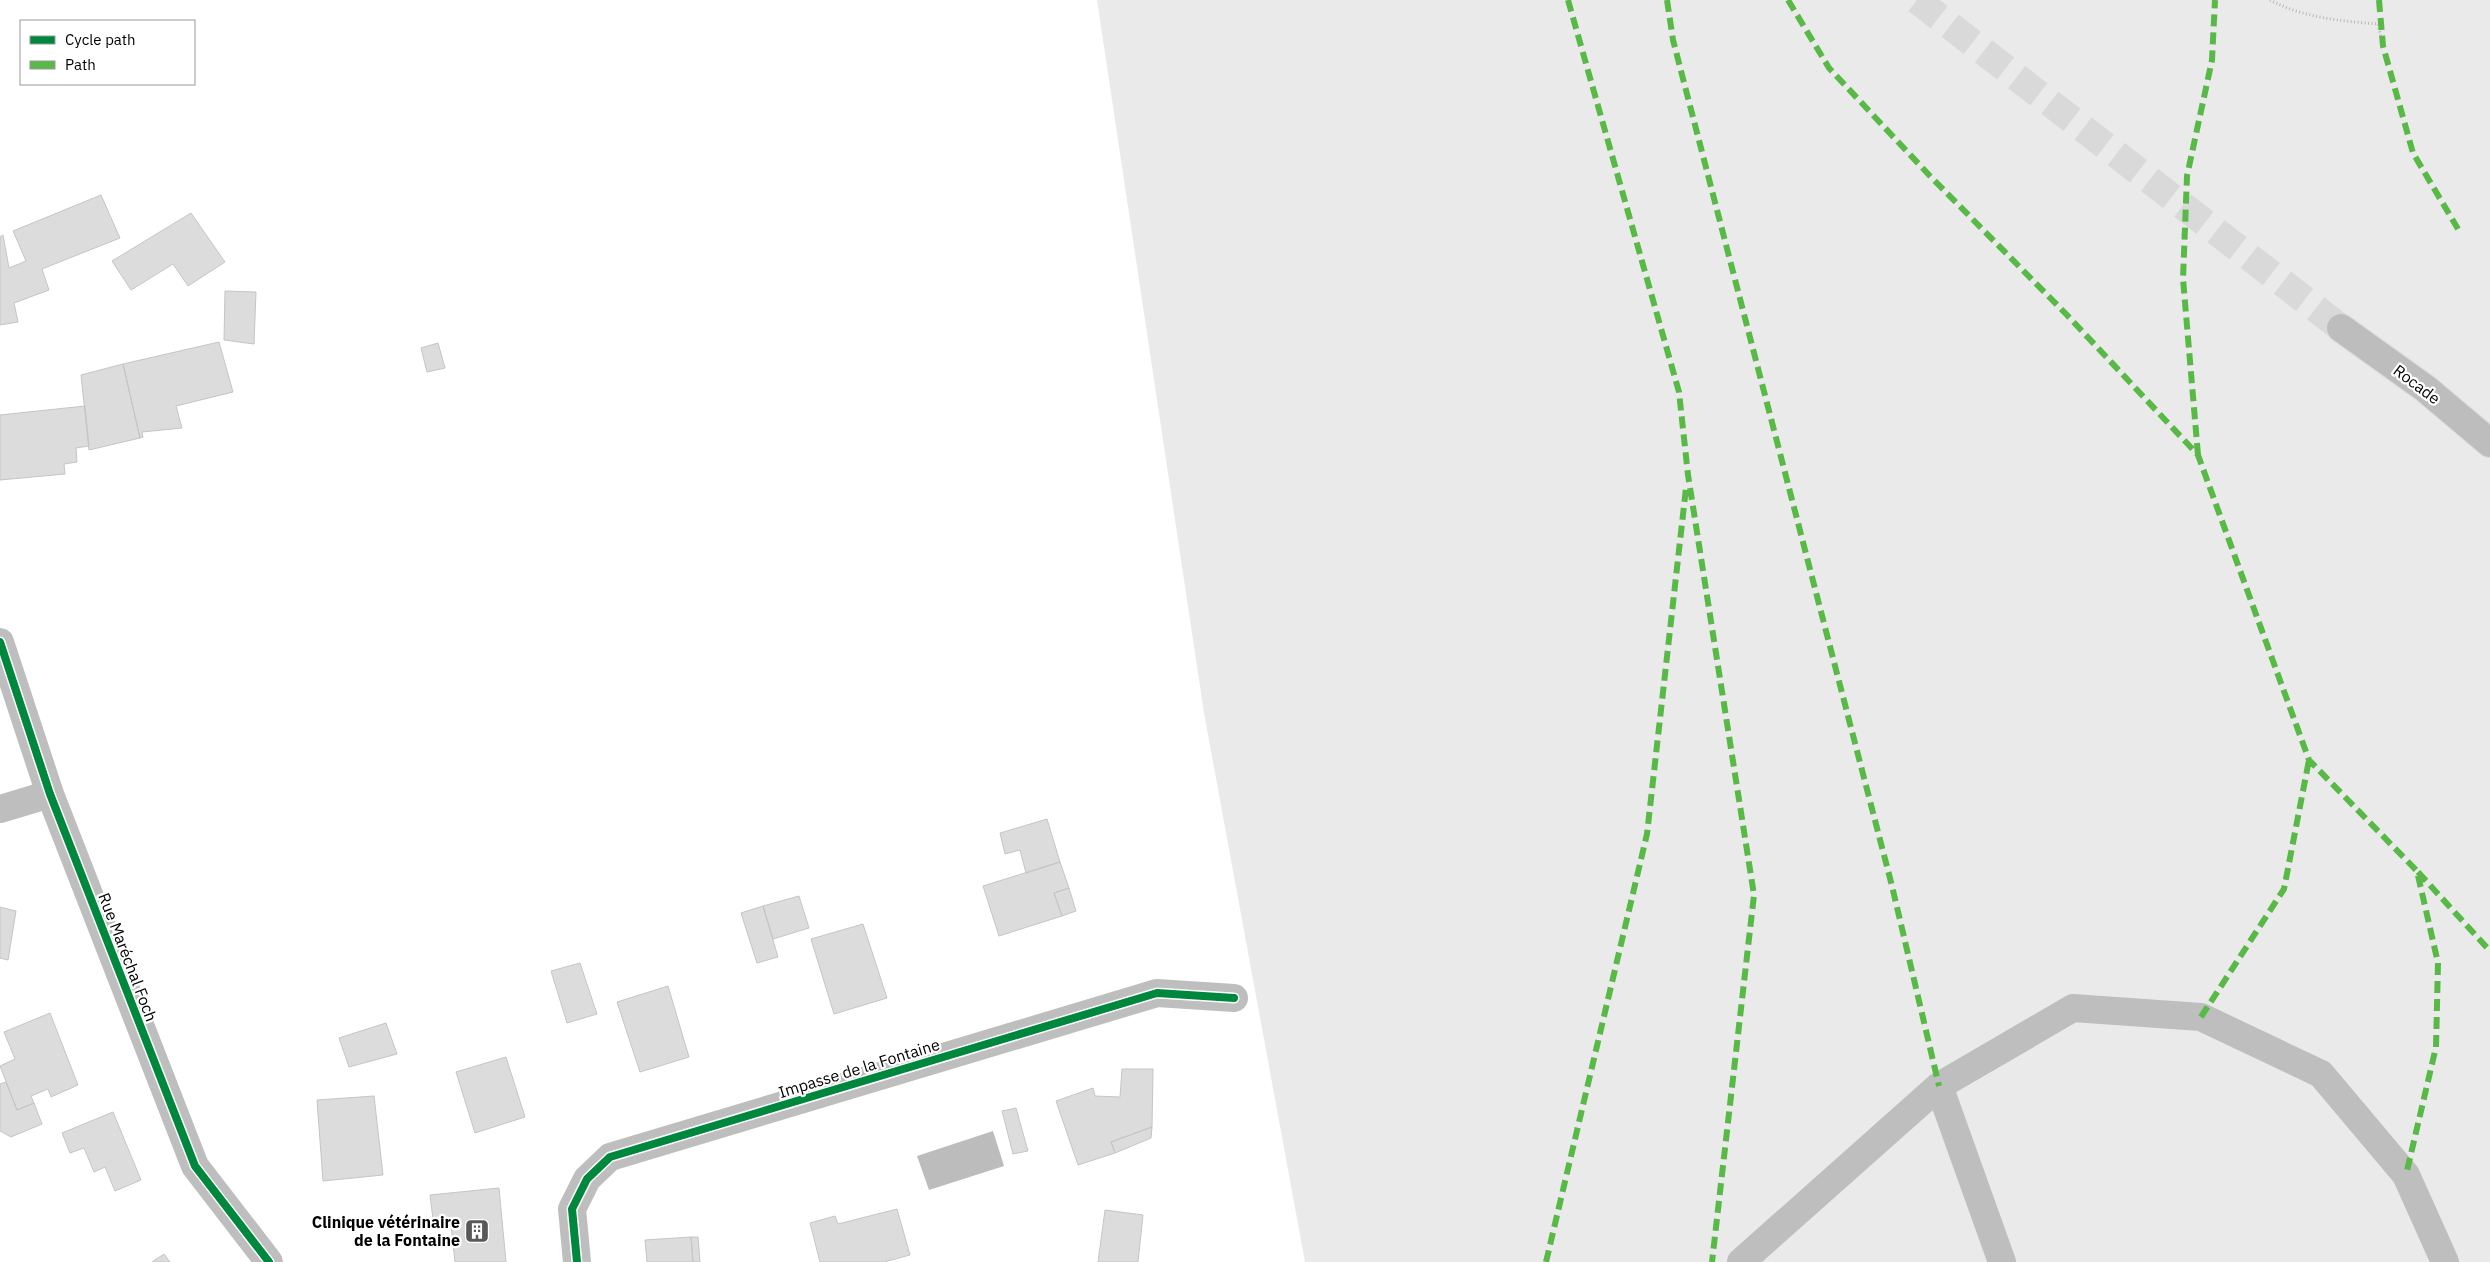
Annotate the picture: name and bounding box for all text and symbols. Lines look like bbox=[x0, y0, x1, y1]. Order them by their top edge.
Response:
legend bbox=[20, 20, 195, 85]
text: Cycle path bbox=[65, 30, 136, 49]
text: Path bbox=[65, 55, 96, 74]
street label: Rocade bbox=[2390, 360, 2445, 408]
street label: Rue Maréchal Foch bbox=[94, 890, 162, 1024]
street label: Impasse de la Fontaine bbox=[776, 1034, 942, 1102]
place label: Clinique vétérinaire de la Fontaine bbox=[312, 1212, 460, 1250]
building icon: Clinique vétérinaire de la Fontaine bbox=[464, 1218, 490, 1244]

